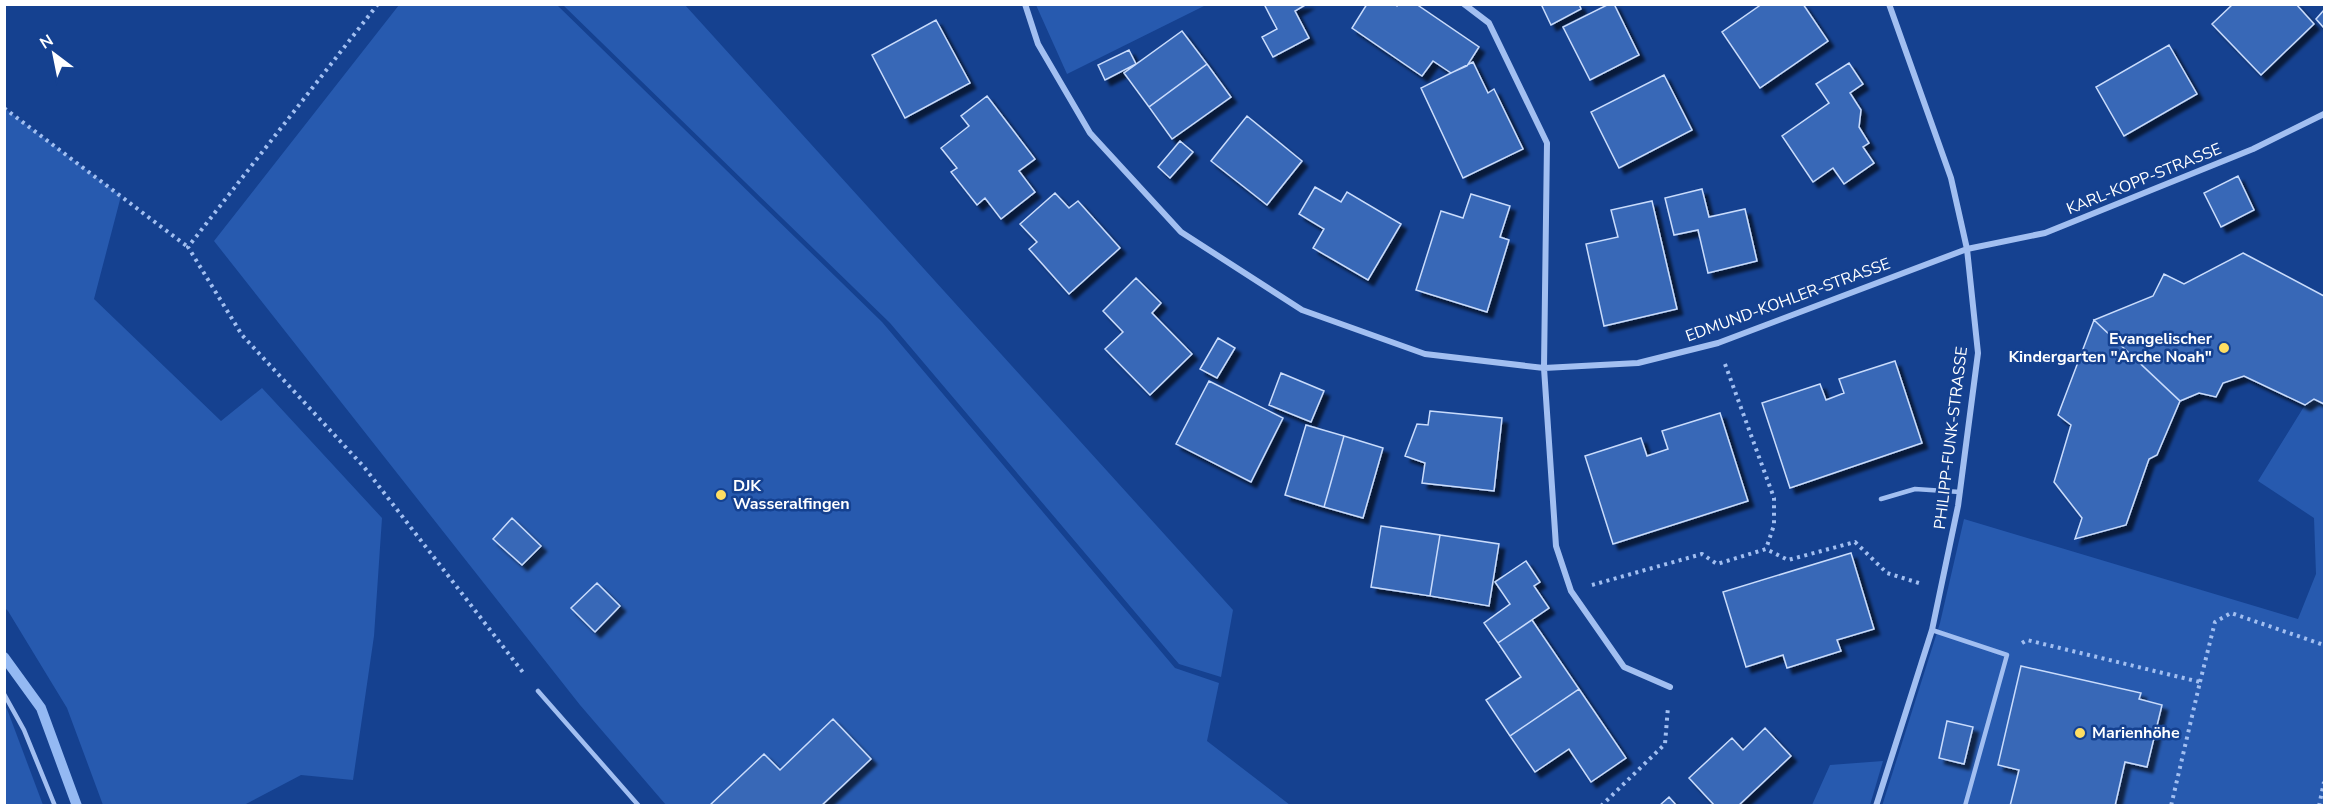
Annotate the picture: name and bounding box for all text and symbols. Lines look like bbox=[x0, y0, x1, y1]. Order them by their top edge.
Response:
north arrow bbox=[24, 24, 84, 84]
text: N bbox=[36, 30, 57, 55]
street label: KARL-KOPP-STRASSE bbox=[2063, 138, 2225, 220]
street label: EDMUND-KOHLER-STRASSE bbox=[1683, 253, 1893, 347]
place label: Evangelischer Kindergarten "Arche Noah" bbox=[2008, 328, 2213, 368]
marker: Evangelischer Kindergarten "Arche Noah" bbox=[2217, 341, 2231, 355]
street label: PHILIPP-FUNK-STRASSE bbox=[1929, 345, 1973, 531]
place label: DJK Wasseralfingen bbox=[733, 475, 850, 515]
marker: DJK Wasseralfingen bbox=[714, 488, 728, 502]
place label: Marienhöhe bbox=[2092, 722, 2180, 744]
marker: Marienhöhe bbox=[2073, 726, 2087, 740]

